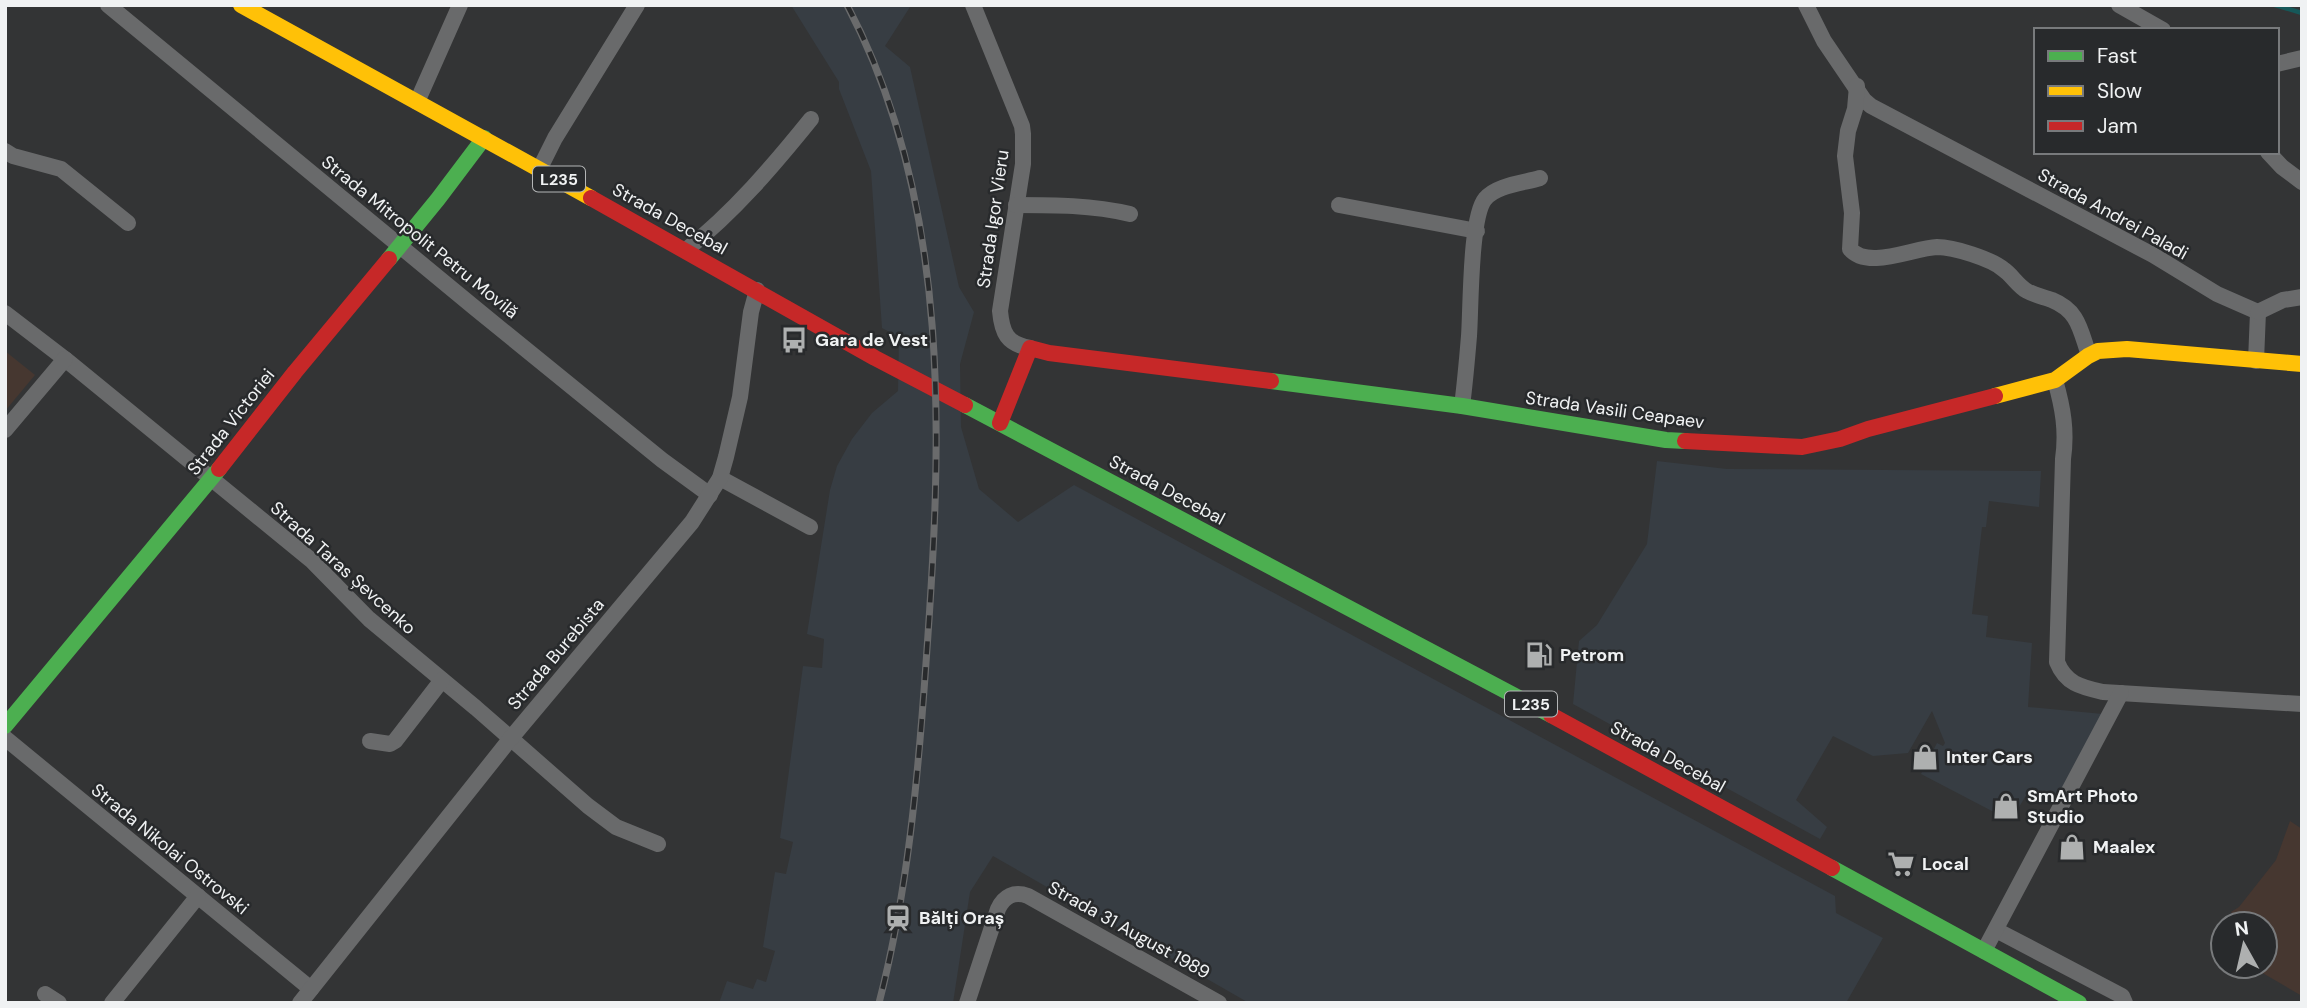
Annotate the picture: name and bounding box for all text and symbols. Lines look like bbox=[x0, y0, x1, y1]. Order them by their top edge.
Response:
legend bbox=[2034, 28, 2279, 154]
text: Fast bbox=[2097, 42, 2137, 70]
text: Slow bbox=[2097, 77, 2142, 105]
text: Jam bbox=[2097, 112, 2138, 140]
street label: Strada Igor Vieru bbox=[971, 148, 1015, 290]
street label: Strada Mitropolit Petru Movilă bbox=[316, 150, 524, 324]
street label: Strada Andrei Paladi bbox=[2034, 163, 2192, 265]
road number: L235 bbox=[533, 167, 585, 192]
street label: Strada Decebal bbox=[608, 177, 732, 261]
bus stop icon: Gara de Vest bbox=[779, 325, 809, 355]
place label: Gara de Vest bbox=[815, 328, 928, 352]
street label: Strada Victoriei bbox=[182, 364, 280, 480]
street label: Strada Vasili Ceapaev bbox=[1524, 386, 1707, 435]
street label: Strada Decebal bbox=[1105, 449, 1229, 531]
street label: Strada Taras Șevcenko bbox=[265, 496, 421, 640]
street label: Strada Burebista bbox=[502, 593, 610, 715]
fuel station icon: Petrom bbox=[1524, 640, 1554, 670]
place label: Petrom bbox=[1560, 643, 1624, 667]
road number: L235 bbox=[1505, 692, 1557, 716]
street label: Strada Decebal bbox=[1606, 715, 1730, 799]
shop icon: Inter Cars bbox=[1910, 742, 1940, 772]
place label: Inter Cars bbox=[1946, 745, 2033, 769]
street label: Strada Nikolai Ostrovski bbox=[86, 778, 254, 920]
place label: SmArt Photo Studio bbox=[2027, 784, 2138, 829]
shop icon: SmArt Photo Studio bbox=[1991, 791, 2021, 821]
shop icon: Maalex bbox=[2057, 832, 2087, 862]
place label: Maalex bbox=[2093, 835, 2155, 859]
supermarket icon: Local bbox=[1886, 849, 1916, 879]
place label: Local bbox=[1922, 852, 1969, 876]
street label: Strada 31 August 1989 bbox=[1044, 875, 1214, 985]
station icon: Bălți Oraș bbox=[883, 903, 913, 933]
place label: Bălți Oraș bbox=[919, 906, 1004, 930]
north arrow bbox=[2209, 910, 2279, 980]
text: N bbox=[2233, 915, 2250, 942]

